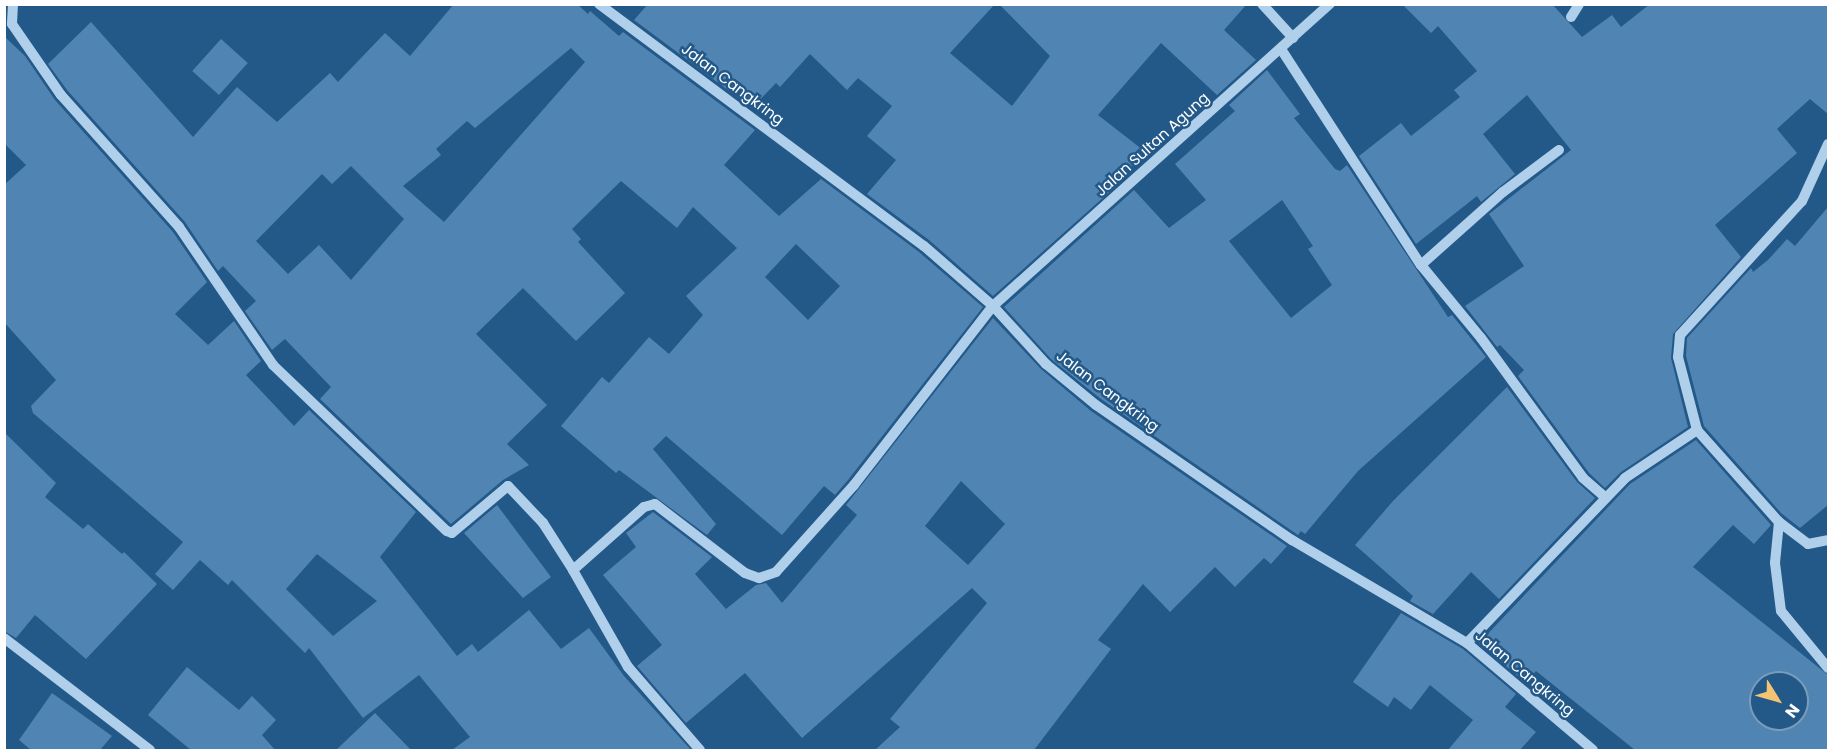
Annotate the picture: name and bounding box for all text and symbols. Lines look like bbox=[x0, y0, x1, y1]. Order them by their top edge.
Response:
street label: Jalan Cangkring bbox=[678, 40, 788, 128]
street label: Jalan Sultan Agung bbox=[1092, 88, 1212, 200]
street label: Jalan Cangkring bbox=[1053, 347, 1163, 435]
street label: Jalan Cangkring bbox=[1472, 626, 1578, 720]
north arrow bbox=[1749, 671, 1809, 731]
text: N bbox=[1779, 699, 1805, 723]

